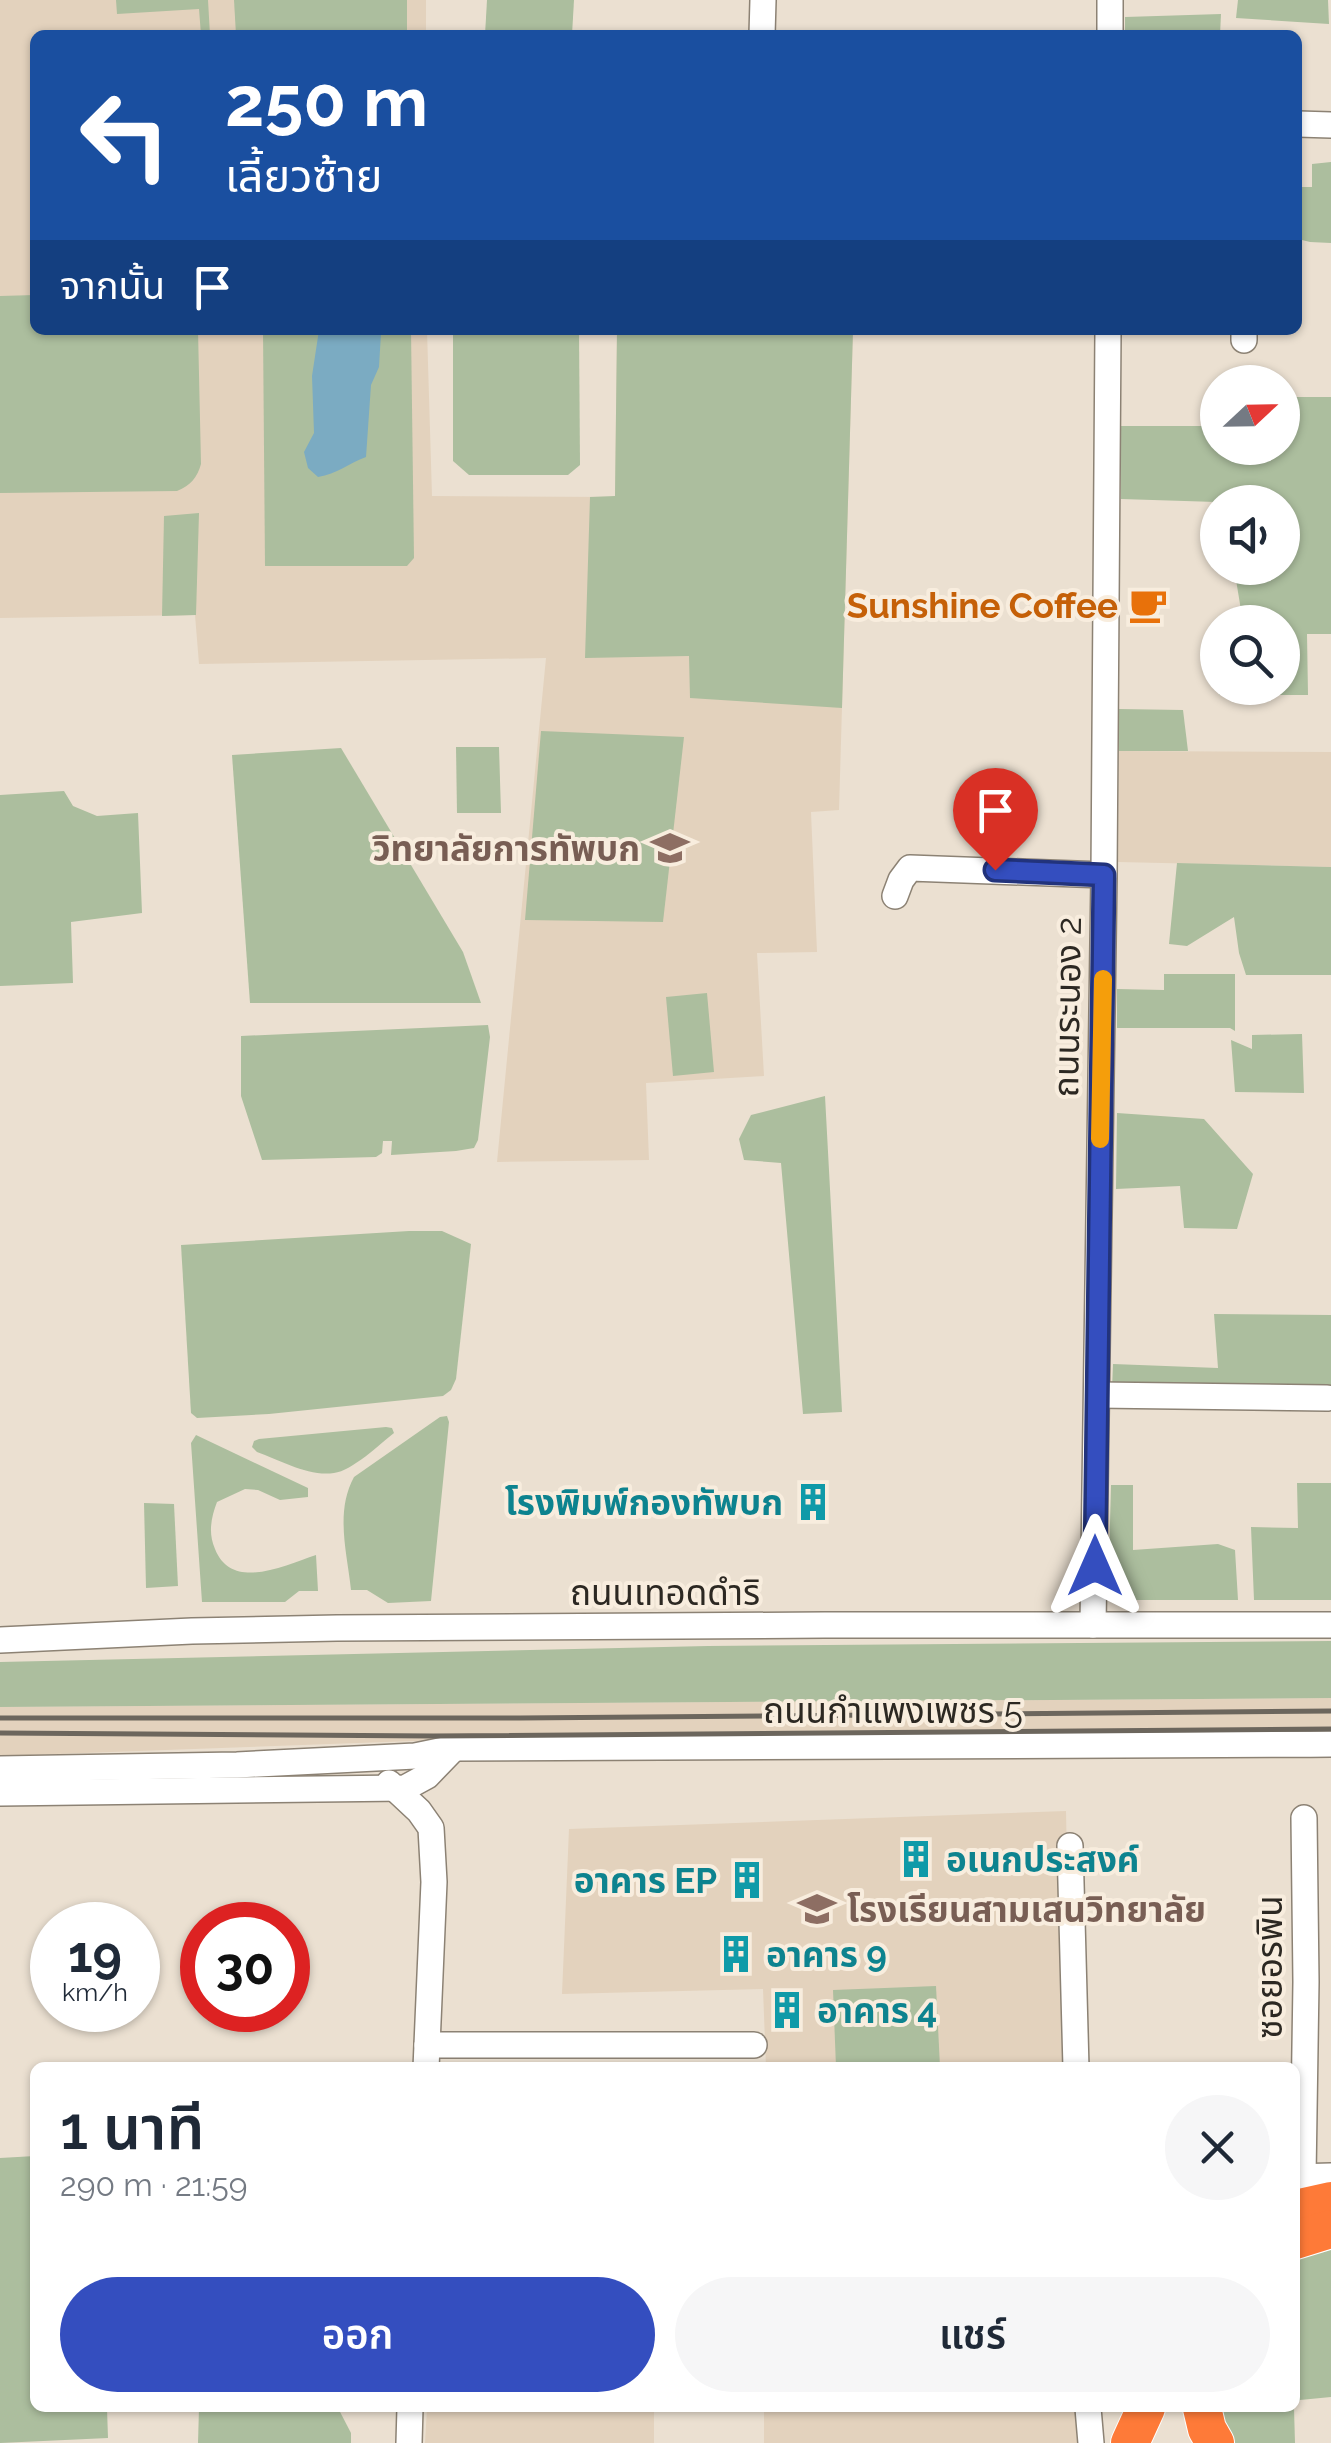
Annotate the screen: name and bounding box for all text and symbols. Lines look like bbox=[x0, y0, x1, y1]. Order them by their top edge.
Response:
text: 250 m bbox=[225, 60, 428, 142]
icon: left bbox=[60, 70, 190, 200]
text: เลี้ยวซ้าย bbox=[225, 150, 382, 203]
icon: arrive bbox=[185, 260, 240, 315]
text: จากนั้น bbox=[60, 263, 165, 308]
north arrow bbox=[1200, 365, 1300, 465]
map controls bbox=[1200, 365, 1300, 705]
button: sound bbox=[1200, 485, 1300, 585]
cafe icon: Sunshine Coffee bbox=[1127, 584, 1169, 626]
place label: Sunshine Coffee bbox=[847, 585, 1118, 626]
button: search bbox=[1200, 605, 1300, 705]
pin bbox=[953, 768, 1038, 871]
icon: arrive bbox=[968, 783, 1023, 838]
school or university icon: วิทยาลัยการทัพบก bbox=[649, 827, 691, 869]
place label: วิทยาลัยการทัพบก bbox=[372, 828, 640, 869]
street label: ถนนระนอง 2 bbox=[1045, 916, 1089, 1098]
building icon: โรงพิมพ์กองทัพบก bbox=[792, 1481, 834, 1523]
place label: โรงพิมพ์กองทัพบก bbox=[505, 1482, 783, 1523]
position arrow bbox=[1043, 1514, 1147, 1618]
street label: ถนนเทอดดำริ bbox=[570, 1572, 760, 1613]
street label: ถนนกำแพงเพชร 5 bbox=[763, 1690, 1023, 1731]
building icon: อเนกประสงค์ bbox=[895, 1838, 937, 1880]
place label: อเนกประสงค์ bbox=[946, 1839, 1139, 1880]
building icon: อาคาร EP bbox=[726, 1859, 768, 1901]
place label: อาคาร EP bbox=[574, 1860, 717, 1901]
school or university icon: โรงเรียนสามเสนวิทยาลัย bbox=[796, 1888, 838, 1930]
place label: โรงเรียนสามเสนวิทยาลัย bbox=[847, 1889, 1206, 1930]
street label: ซอยอรพิน bbox=[1249, 1895, 1290, 2039]
speed limit sign: 30 bbox=[180, 1902, 310, 2032]
text: 19 bbox=[68, 1925, 122, 1984]
building icon: อาคาร 9 bbox=[715, 1933, 757, 1975]
place label: อาคาร 9 bbox=[766, 1934, 887, 1975]
text: km/h bbox=[62, 1977, 128, 2007]
building icon: อาคาร 4 bbox=[766, 1989, 808, 2031]
place label: อาคาร 4 bbox=[817, 1990, 937, 2031]
text: 1 นาที bbox=[60, 2093, 204, 2163]
button: close bbox=[1165, 2095, 1270, 2200]
text: 290 m · 21:59 bbox=[60, 2166, 248, 2203]
button: ออก bbox=[60, 2277, 655, 2392]
button: แชร์ bbox=[675, 2277, 1270, 2392]

